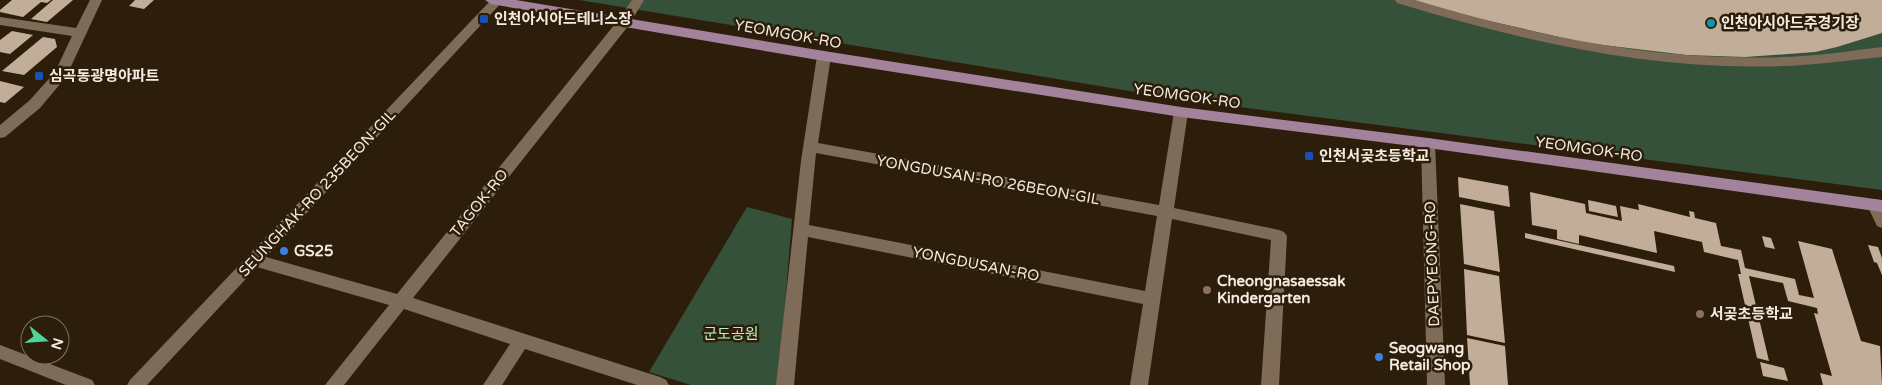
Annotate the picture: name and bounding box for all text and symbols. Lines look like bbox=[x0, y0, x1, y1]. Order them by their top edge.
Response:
place label: 인천아시아드테니스장 bbox=[494, 10, 632, 28]
marker: 인천아시아드테니스장 bbox=[478, 13, 490, 25]
place label: 인천아시아드주경기장 bbox=[1721, 14, 1859, 32]
street label: YEOMGOK-RO bbox=[733, 16, 843, 52]
marker: 인천아시아드주경기장 bbox=[1705, 17, 1717, 29]
place label: 심곡동광명아파트 bbox=[49, 67, 160, 85]
marker: 심곡동광명아파트 bbox=[33, 70, 45, 82]
street label: YEOMGOK-RO bbox=[1132, 80, 1242, 112]
street label: SEUNGHAK-RO 235BEON-GIL bbox=[235, 106, 399, 280]
street label: YEOMGOK-RO bbox=[1534, 133, 1644, 165]
place label: 인천서곶초등학교 bbox=[1319, 147, 1430, 165]
marker: 인천서곶초등학교 bbox=[1303, 150, 1315, 162]
street label: YONGDUSAN-RO 26BEON-GIL bbox=[875, 152, 1101, 209]
street label: TAGOK-RO bbox=[446, 166, 512, 240]
street label: DAEPYEONG-RO bbox=[1421, 201, 1443, 327]
place label: GS25 bbox=[294, 242, 333, 260]
street label: YONGDUSAN-RO bbox=[911, 243, 1041, 285]
marker: GS25 bbox=[278, 245, 290, 257]
place label: Cheongnasaessak Kindergarten bbox=[1217, 272, 1345, 308]
marker: Cheongnasaessak Kindergarten bbox=[1201, 284, 1213, 296]
place label: 서곶초등학교 bbox=[1710, 305, 1793, 323]
marker: 서곶초등학교 bbox=[1694, 308, 1706, 320]
north arrow bbox=[20, 315, 70, 365]
park label: 군도공원 bbox=[703, 325, 759, 343]
text: N bbox=[47, 336, 67, 352]
place label: Seogwang Retail Shop bbox=[1389, 339, 1471, 375]
marker: Seogwang Retail Shop bbox=[1373, 351, 1385, 363]

